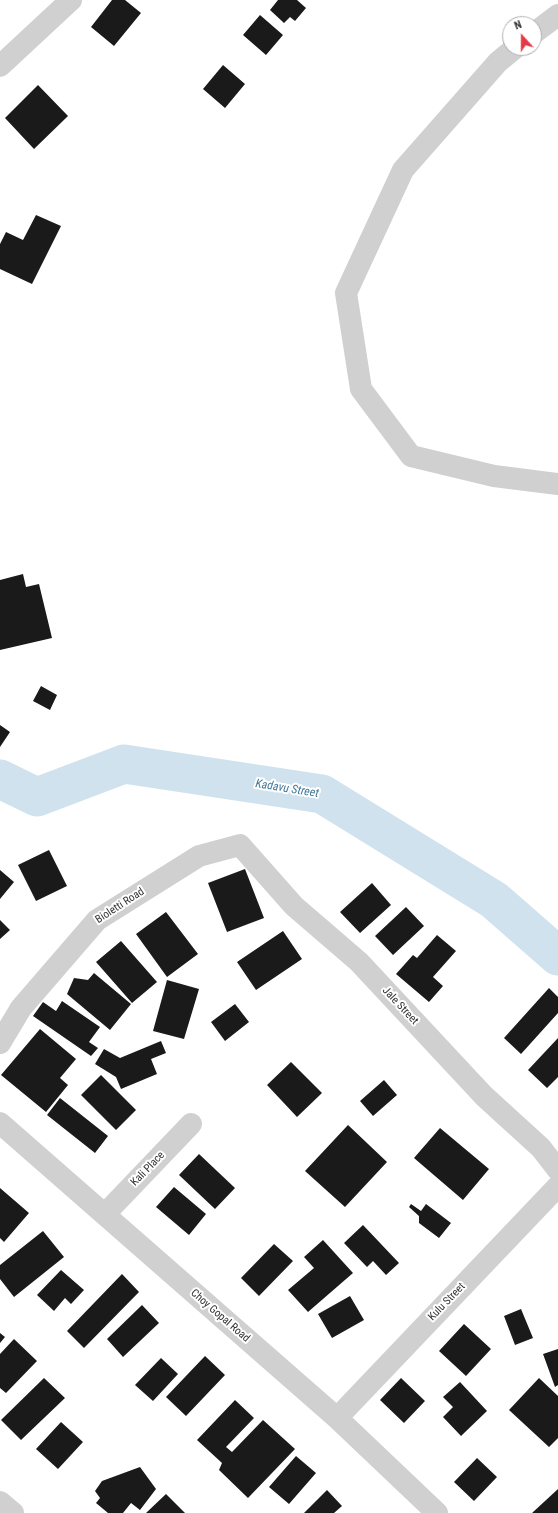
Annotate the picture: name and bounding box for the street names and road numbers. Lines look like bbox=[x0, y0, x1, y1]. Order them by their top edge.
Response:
street label: Bioletti Road bbox=[93, 885, 147, 927]
street label: Jale Street bbox=[379, 984, 421, 1028]
street label: Kali Place bbox=[128, 1149, 168, 1189]
street label: Kulu Street bbox=[426, 1280, 468, 1324]
street label: Choy Gopal Road bbox=[188, 1287, 252, 1345]

